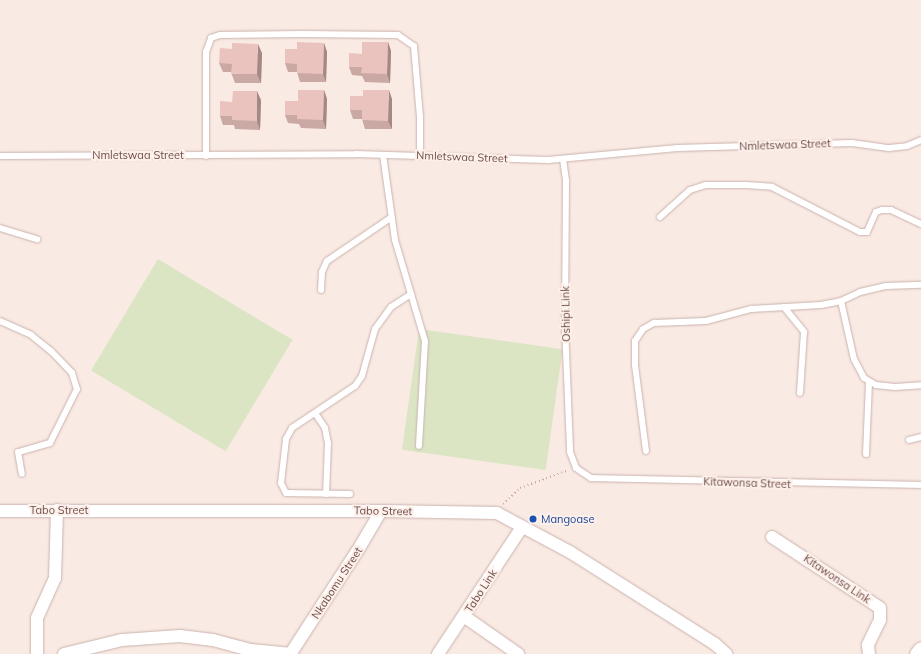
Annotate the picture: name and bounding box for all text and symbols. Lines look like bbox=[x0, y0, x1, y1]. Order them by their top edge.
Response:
street label: Nmletswaa Street bbox=[739, 137, 831, 153]
street label: Nmletswaa Street bbox=[92, 148, 184, 162]
street label: Nmletswaa Street bbox=[416, 149, 508, 165]
street label: Oshipi Link bbox=[559, 286, 573, 342]
street label: Kitawonsa Street bbox=[703, 475, 791, 491]
street label: Tabo Street bbox=[30, 503, 88, 517]
street label: Tabo Street bbox=[354, 504, 412, 518]
place label: Mangoase bbox=[541, 512, 594, 526]
marker: Mangoase bbox=[528, 514, 538, 524]
street label: Nkabomu Street bbox=[309, 545, 365, 621]
street label: Kitawonsa Link bbox=[801, 552, 873, 606]
street label: Tabo Link bbox=[462, 567, 500, 615]

